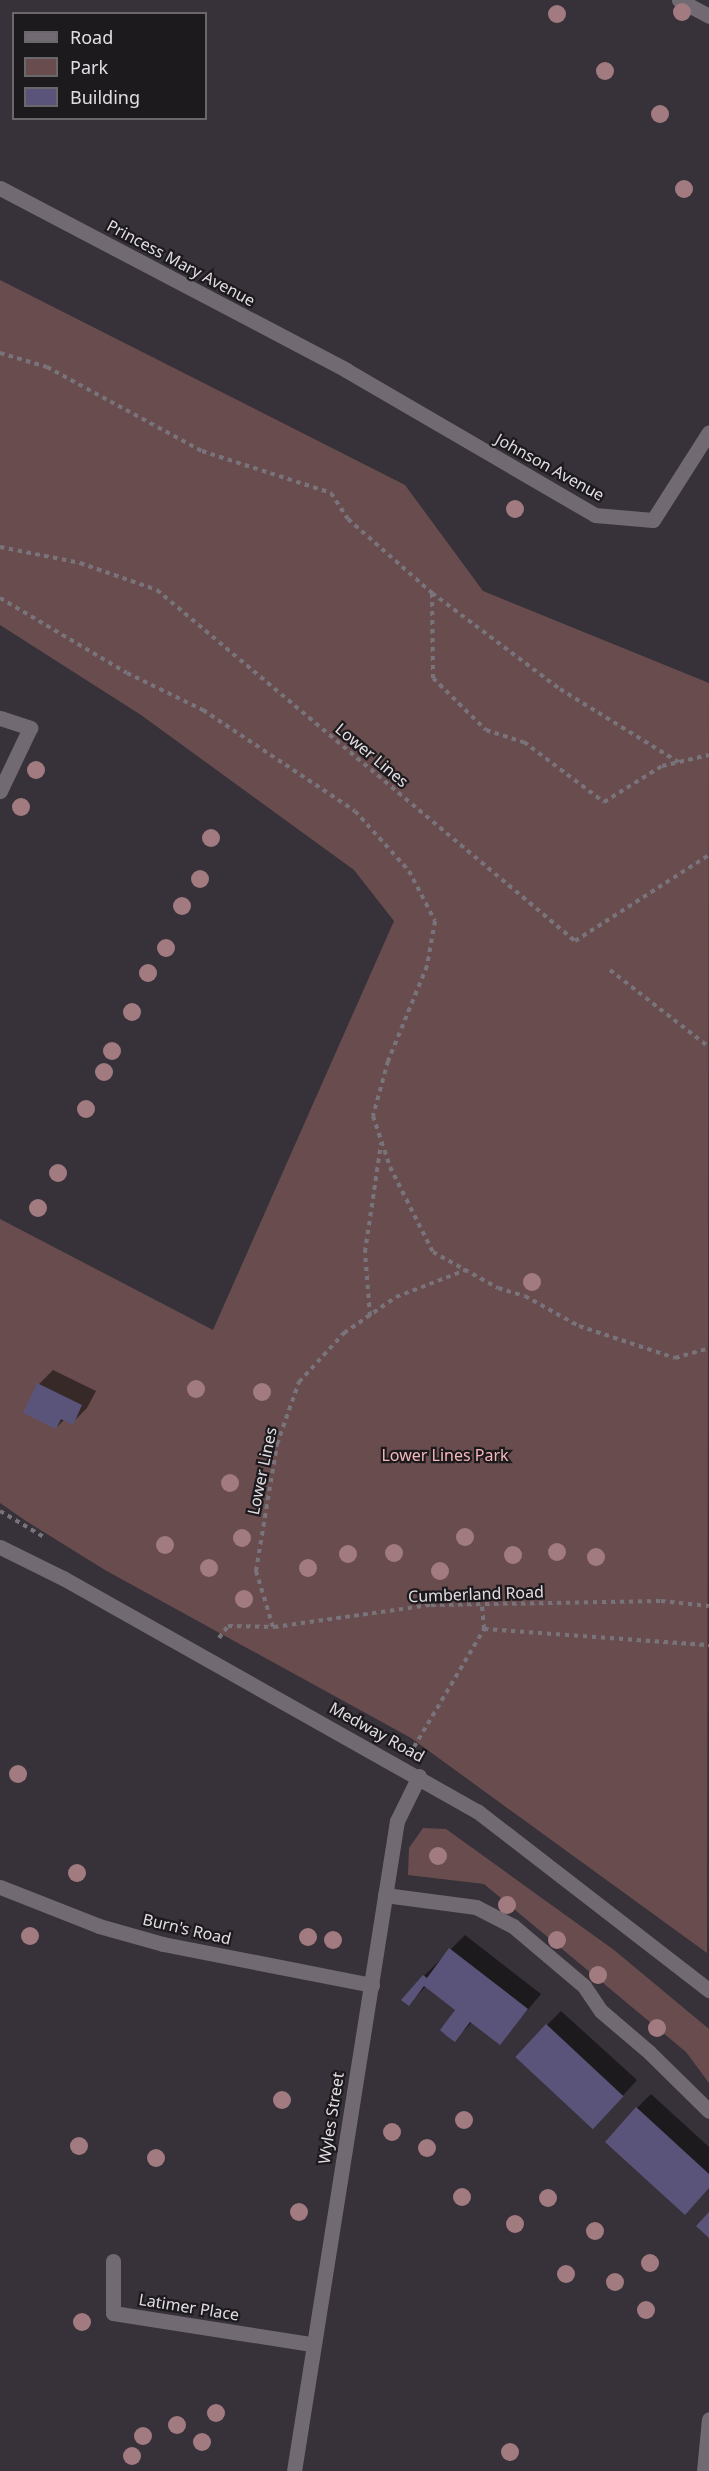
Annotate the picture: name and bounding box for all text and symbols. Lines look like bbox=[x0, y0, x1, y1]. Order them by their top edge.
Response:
legend bbox=[12, 12, 207, 120]
text: Road bbox=[70, 25, 113, 49]
text: Park bbox=[70, 55, 108, 79]
text: Building bbox=[70, 85, 140, 109]
street label: Princess Mary Avenue bbox=[104, 216, 258, 310]
street label: Johnson Avenue bbox=[492, 429, 608, 505]
street label: Lower Lines bbox=[332, 719, 412, 791]
street label: Lower Lines bbox=[243, 1425, 281, 1517]
park label: Lower Lines Park bbox=[381, 1445, 509, 1465]
street label: Cumberland Road bbox=[408, 1582, 544, 1606]
street label: Medway Road bbox=[326, 1698, 428, 1766]
street label: Burn's Road bbox=[141, 1910, 233, 1948]
street label: Wyles Street bbox=[314, 2071, 348, 2165]
street label: Latimer Place bbox=[137, 2290, 241, 2324]

